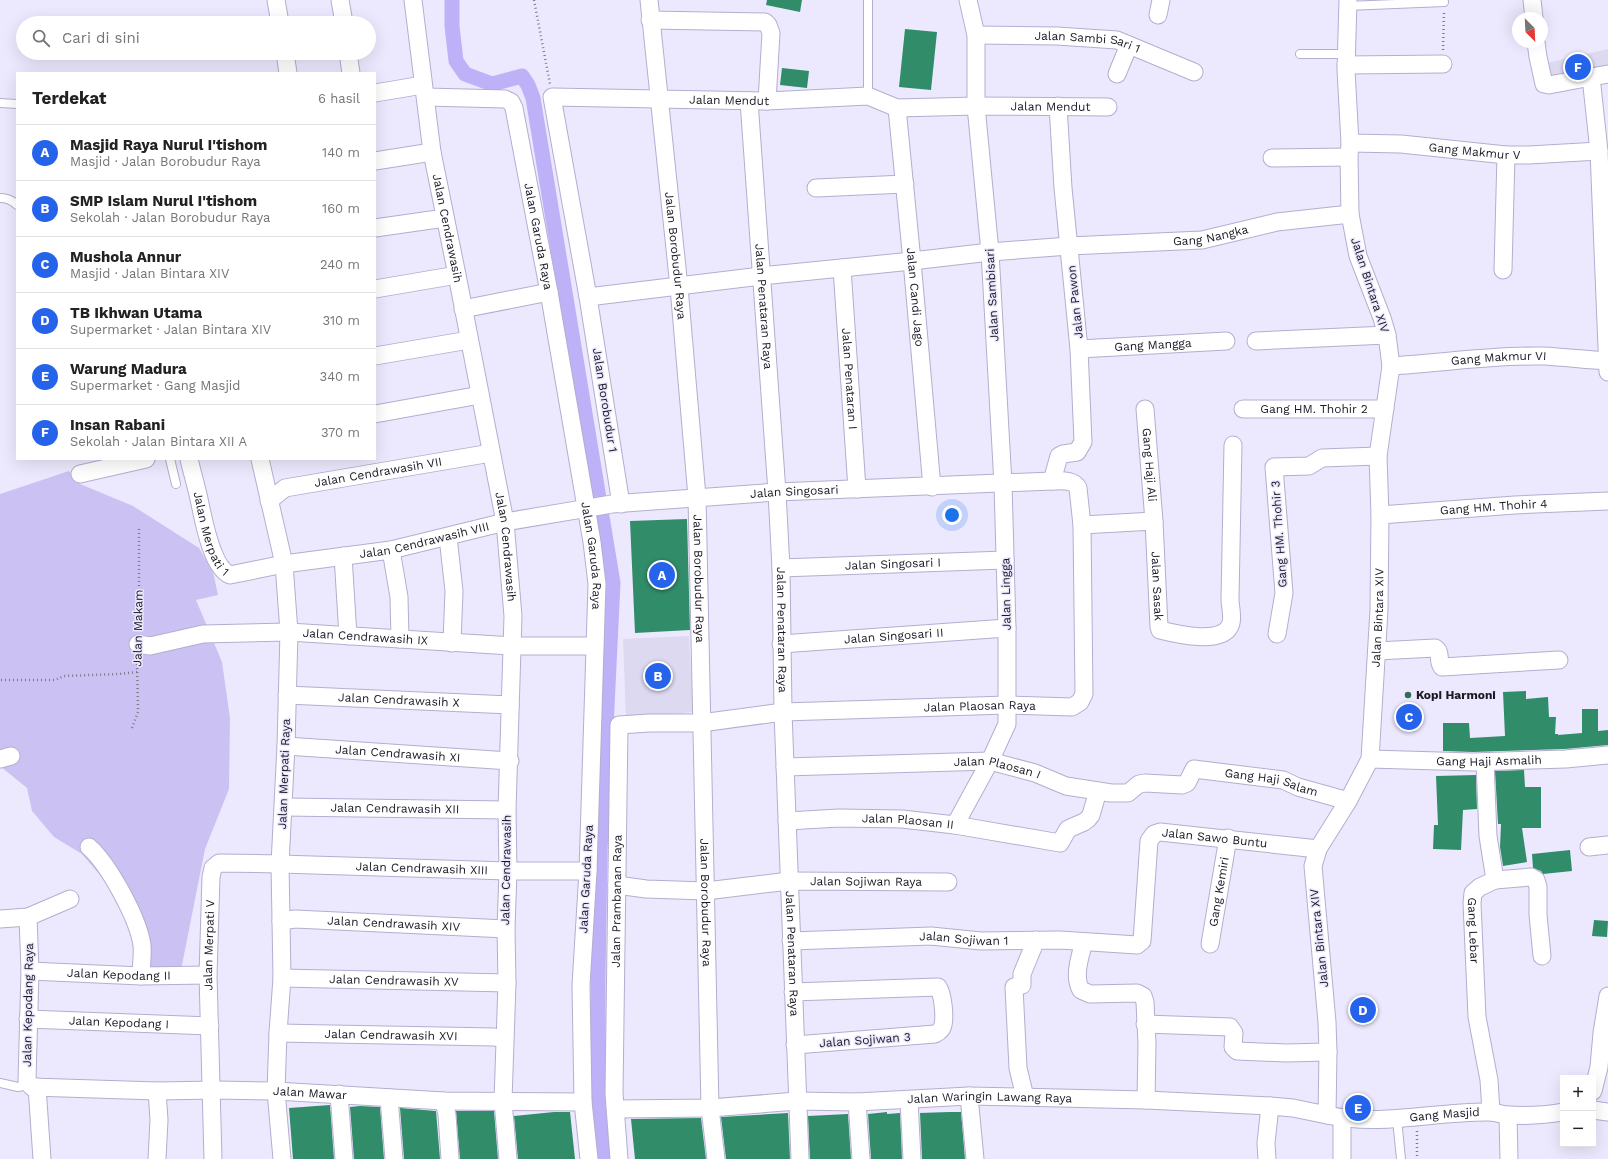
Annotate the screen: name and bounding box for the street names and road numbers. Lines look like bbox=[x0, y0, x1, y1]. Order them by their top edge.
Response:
street label: Jalan Sambi Sari 1 bbox=[1034, 29, 1142, 56]
street label: Jalan Mendut bbox=[689, 93, 769, 108]
street label: Jalan Mendut bbox=[1011, 99, 1091, 114]
street label: Gang Makmur V bbox=[1428, 140, 1521, 162]
street label: Jalan Cendrawasih bbox=[430, 173, 465, 284]
street label: Jalan Garuda Raya bbox=[521, 182, 555, 291]
street label: Jalan Borobudur Raya bbox=[662, 191, 689, 320]
street label: Gang Nangka bbox=[1173, 222, 1250, 248]
street label: Jalan Bintara XIV bbox=[1348, 236, 1392, 335]
street label: Jalan Penataran Raya bbox=[752, 243, 775, 370]
street label: Jalan Candi Jago bbox=[904, 247, 927, 347]
street label: Jalan Sambisari bbox=[983, 248, 1001, 342]
street label: Jalan Pawon bbox=[1064, 265, 1086, 339]
street label: Jalan Penataran I bbox=[839, 327, 860, 430]
street label: Gang Mangga bbox=[1114, 336, 1192, 354]
street label: Jalan Borobudur 1 bbox=[590, 347, 620, 453]
street label: Gang Makmur VI bbox=[1450, 349, 1547, 368]
street label: Gang HM. Thohir 2 bbox=[1260, 402, 1368, 416]
street label: Gang Haji Ali bbox=[1140, 427, 1159, 502]
street label: Jalan Cendrawasih VII bbox=[313, 454, 443, 490]
street label: Gang HM. Thohir 3 bbox=[1268, 480, 1290, 588]
street label: Jalan Singosari bbox=[750, 483, 839, 501]
street label: Jalan Merpati 1 bbox=[191, 490, 232, 579]
street label: Jalan Cendrawasih bbox=[492, 491, 519, 602]
street label: Gang HM. Thohir 4 bbox=[1439, 497, 1548, 518]
street label: Jalan Garuda Raya bbox=[578, 501, 604, 610]
street label: Jalan Borobudur Raya bbox=[690, 514, 707, 643]
street label: Jalan Cendrawasih VIII bbox=[359, 519, 491, 561]
street label: Jalan Sasak bbox=[1148, 551, 1166, 621]
street label: Jalan Singosari I bbox=[845, 555, 941, 573]
street label: Jalan Lingga bbox=[998, 557, 1014, 630]
street label: Jalan Penataran Raya bbox=[774, 567, 790, 693]
street label: Jalan Bintara XIV bbox=[1369, 568, 1386, 668]
street label: Jalan Makam bbox=[130, 589, 146, 667]
street label: Jalan Cendrawasih IX bbox=[302, 626, 428, 648]
street label: Jalan Singosari II bbox=[843, 626, 944, 647]
street label: Jalan Cendrawasih X bbox=[338, 690, 460, 710]
street label: Jalan Plaosan Raya bbox=[924, 698, 1036, 715]
street label: Jalan Merpati Raya bbox=[275, 718, 293, 830]
street label: Jalan Cendrawasih XI bbox=[335, 742, 461, 765]
street label: Gang Haji Asmalih bbox=[1436, 753, 1542, 769]
street label: Jalan Plaosan I bbox=[953, 754, 1043, 782]
street label: Gang Haji Salam bbox=[1224, 766, 1320, 799]
street label: Jalan Cendrawasih XII bbox=[330, 801, 460, 816]
street label: Jalan Plaosan II bbox=[862, 811, 954, 832]
street label: Jalan Cendrawasih bbox=[498, 815, 514, 925]
street label: Jalan Garuda Raya bbox=[576, 824, 596, 934]
street label: Jalan Sawo Buntu bbox=[1161, 825, 1268, 850]
street label: Jalan Prambanan Raya bbox=[609, 834, 625, 968]
street label: Jalan Borobudur Raya bbox=[697, 838, 714, 967]
street label: Gang Kemiri bbox=[1206, 856, 1232, 928]
street label: Jalan Cendrawasih XIII bbox=[355, 859, 488, 877]
street label: Jalan Sojiwan Raya bbox=[810, 874, 922, 889]
street label: Jalan Bintara XIV bbox=[1307, 888, 1331, 988]
street label: Jalan Penataran Raya bbox=[783, 891, 802, 1017]
street label: Gang Lebar bbox=[1465, 897, 1482, 964]
street label: Jalan Merpati V bbox=[201, 899, 217, 991]
street label: Jalan Cendrawasih XIV bbox=[327, 914, 461, 934]
street label: Jalan Sojiwan 1 bbox=[919, 929, 1008, 948]
street label: Jalan Kepodang Raya bbox=[20, 943, 36, 1067]
street label: Jalan Kepodang II bbox=[67, 966, 171, 983]
street label: Jalan Cendrawasih XV bbox=[329, 972, 459, 989]
street label: Jalan Kepodang I bbox=[69, 1014, 169, 1031]
street label: Jalan Cendrawasih XVI bbox=[324, 1027, 458, 1043]
street label: Jalan Sojiwan 3 bbox=[819, 1030, 911, 1050]
street label: Jalan Mawar bbox=[273, 1084, 347, 1102]
street label: Jalan Waringin Lawang Raya bbox=[907, 1089, 1073, 1106]
street label: Gang Masjid bbox=[1409, 1105, 1480, 1125]

